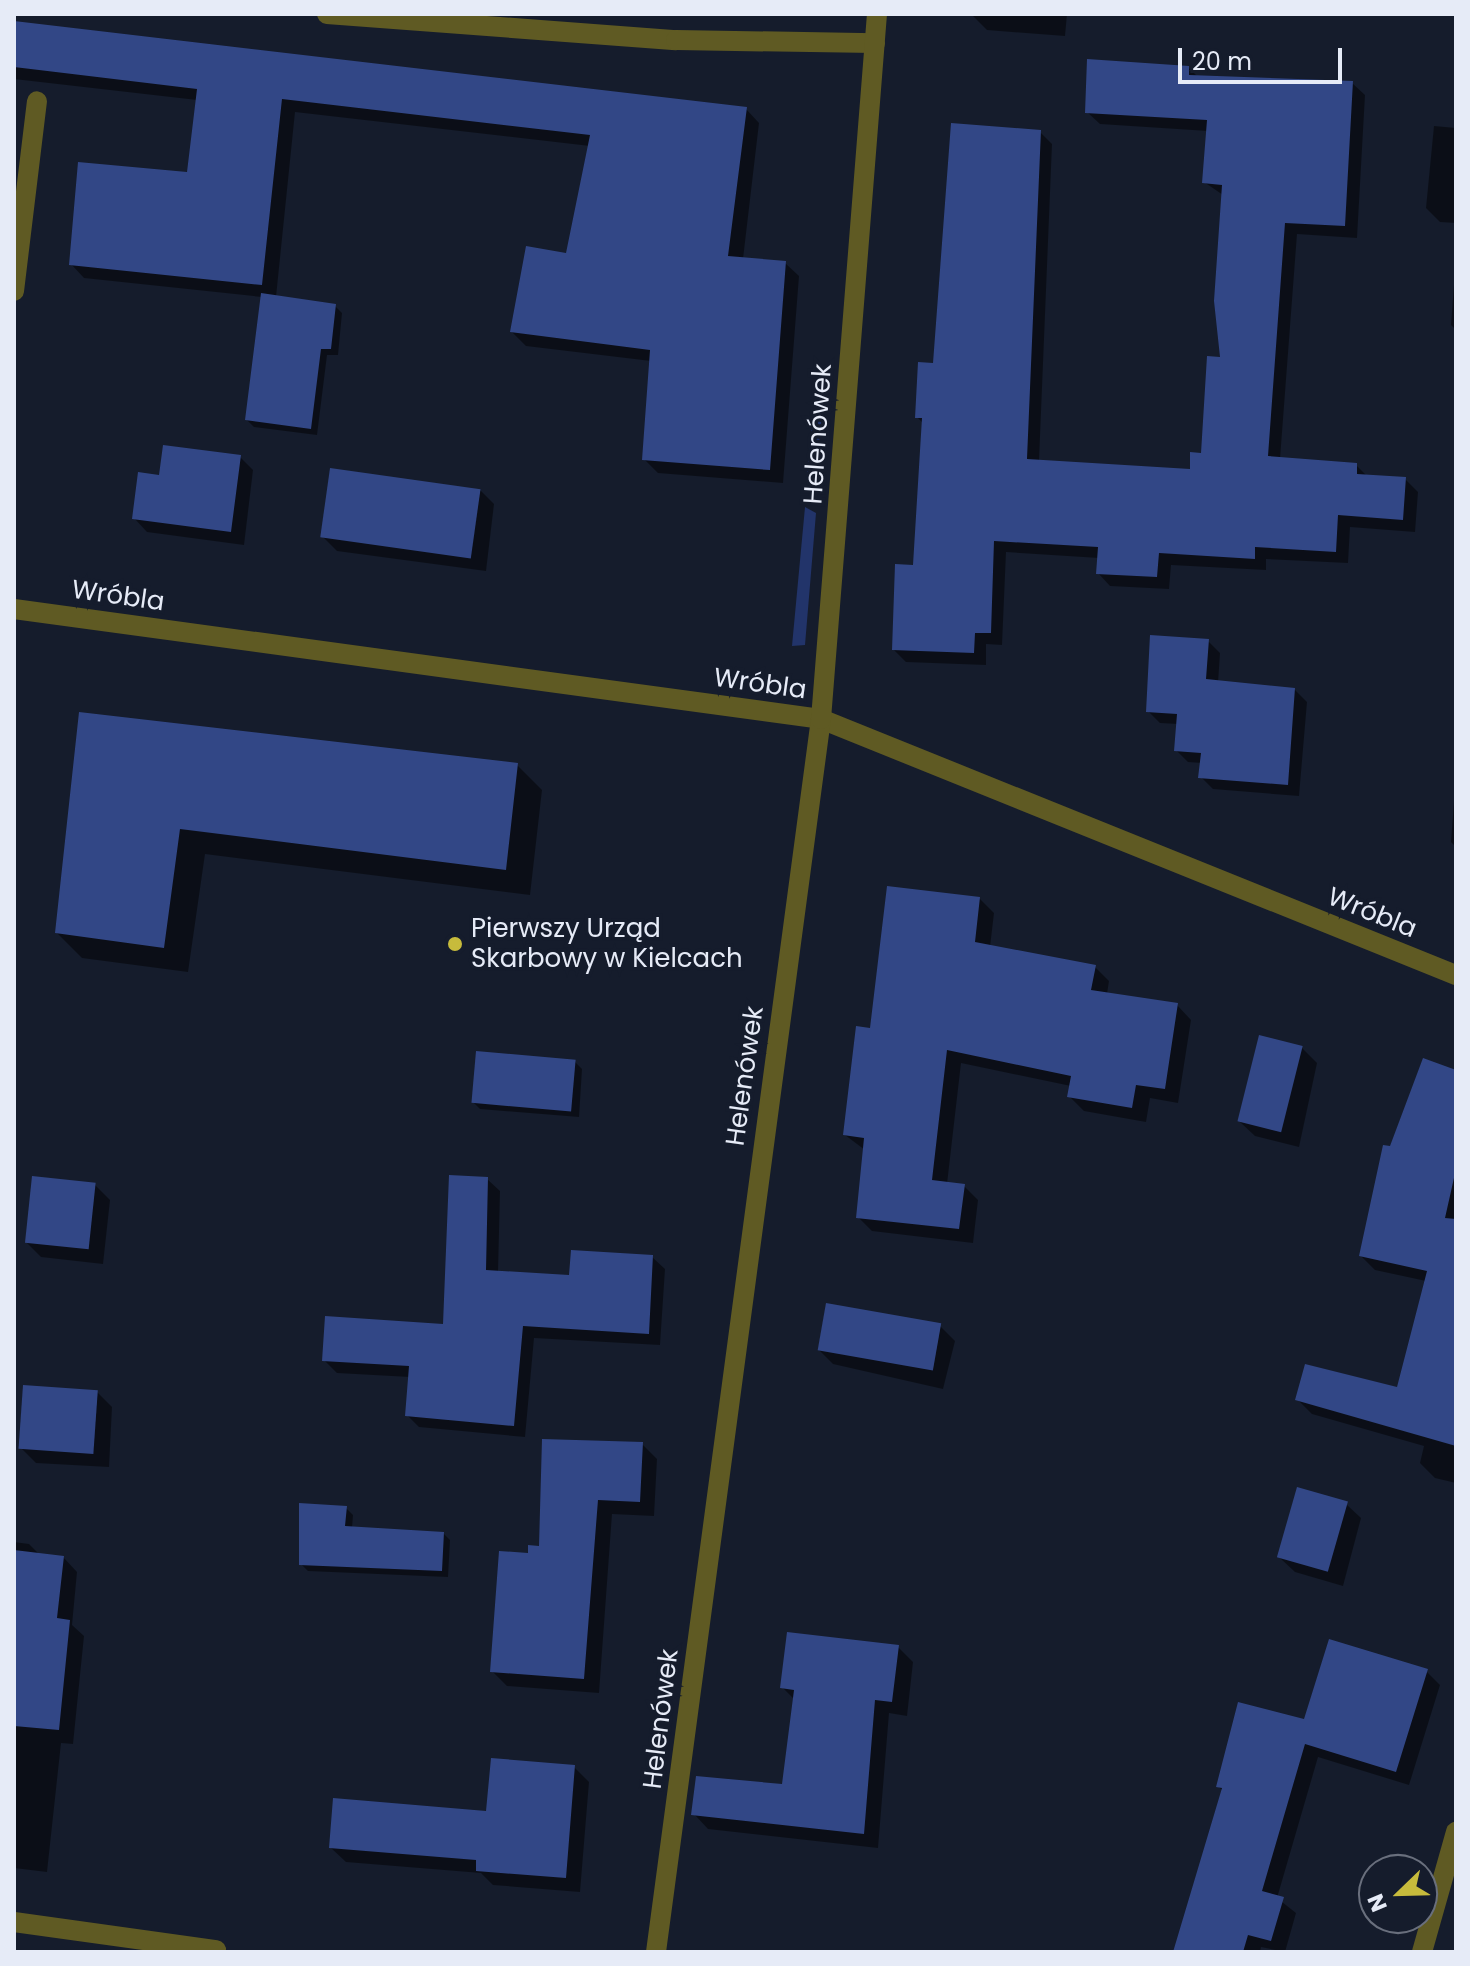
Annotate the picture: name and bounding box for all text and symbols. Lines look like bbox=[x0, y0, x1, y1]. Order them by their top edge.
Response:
scale bar bbox=[1182, 32, 1346, 82]
text: 20 m bbox=[1192, 45, 1252, 78]
street label: Helenówek bbox=[798, 363, 838, 505]
street label: Wróbla bbox=[70, 574, 166, 618]
street label: Wróbla bbox=[712, 662, 808, 706]
street label: Wróbla bbox=[1323, 881, 1421, 945]
place label: Pierwszy Urząd Skarbowy w Kielcach bbox=[471, 913, 743, 974]
marker: Pierwszy Urząd Skarbowy w Kielcach bbox=[446, 935, 464, 953]
street label: Helenówek bbox=[720, 1004, 770, 1148]
street label: Helenówek bbox=[637, 1647, 685, 1791]
north arrow bbox=[1358, 1854, 1438, 1934]
text: N bbox=[1360, 1889, 1395, 1916]

